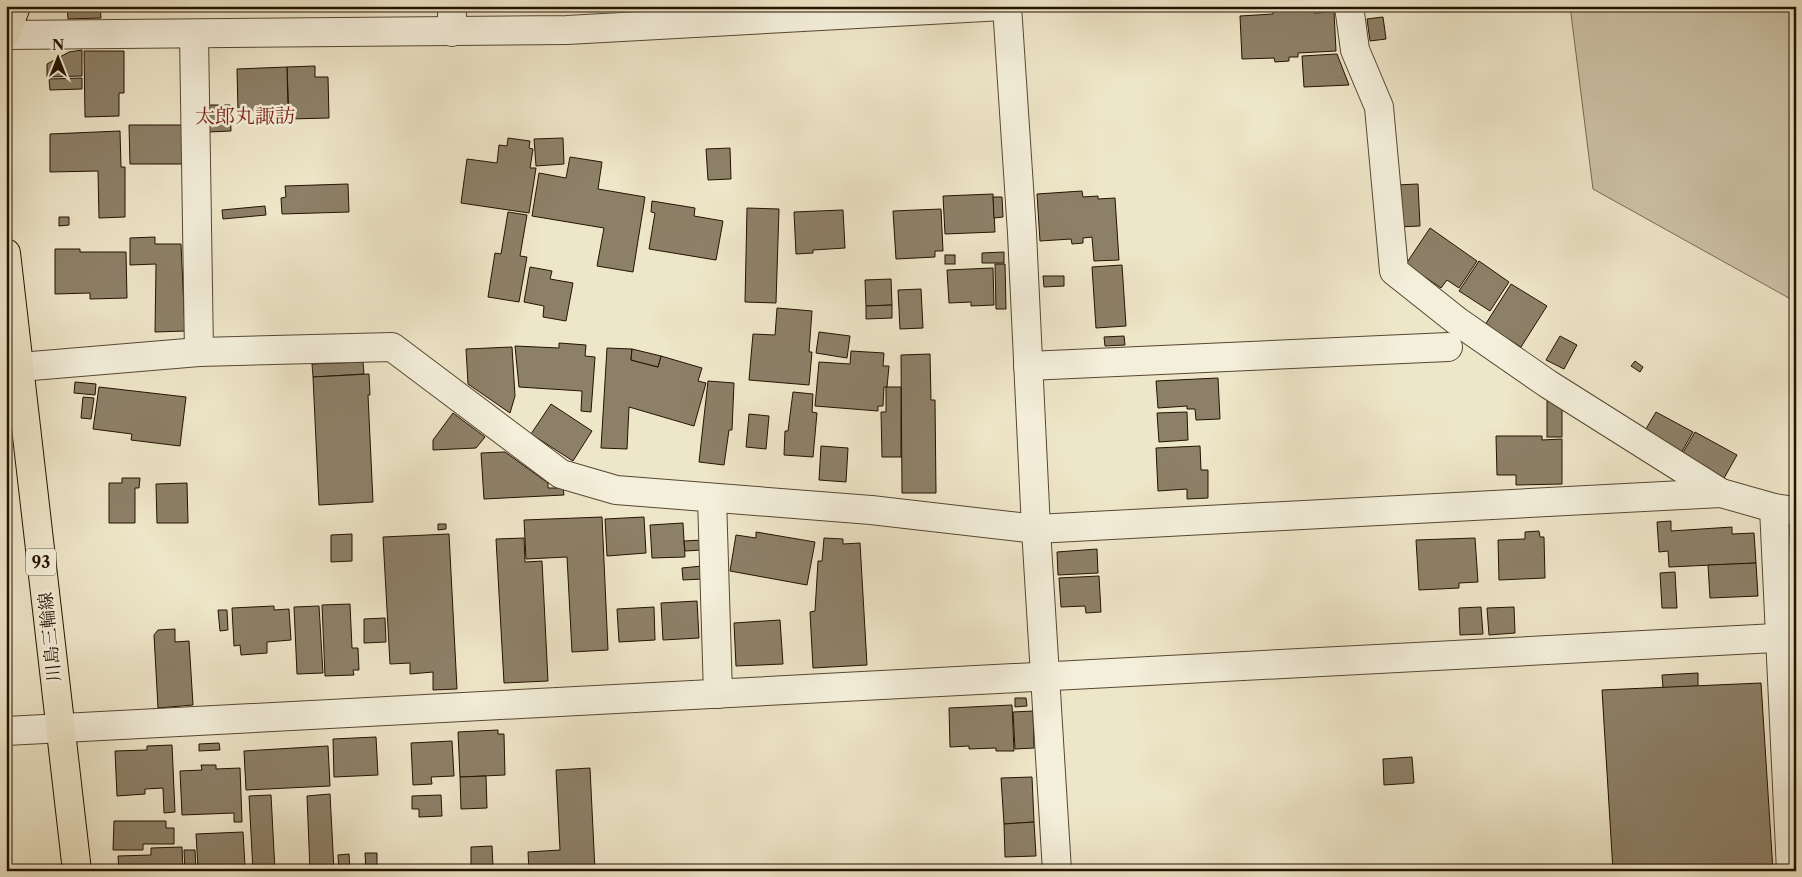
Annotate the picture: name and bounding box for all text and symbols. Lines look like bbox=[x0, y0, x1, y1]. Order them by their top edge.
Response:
north arrow bbox=[32, 32, 82, 82]
text: N bbox=[52, 36, 64, 54]
district label: 太郎丸諏訪 bbox=[195, 104, 295, 128]
road number: 93 bbox=[26, 548, 56, 576]
street label: 川島三輪線 bbox=[34, 591, 66, 683]

